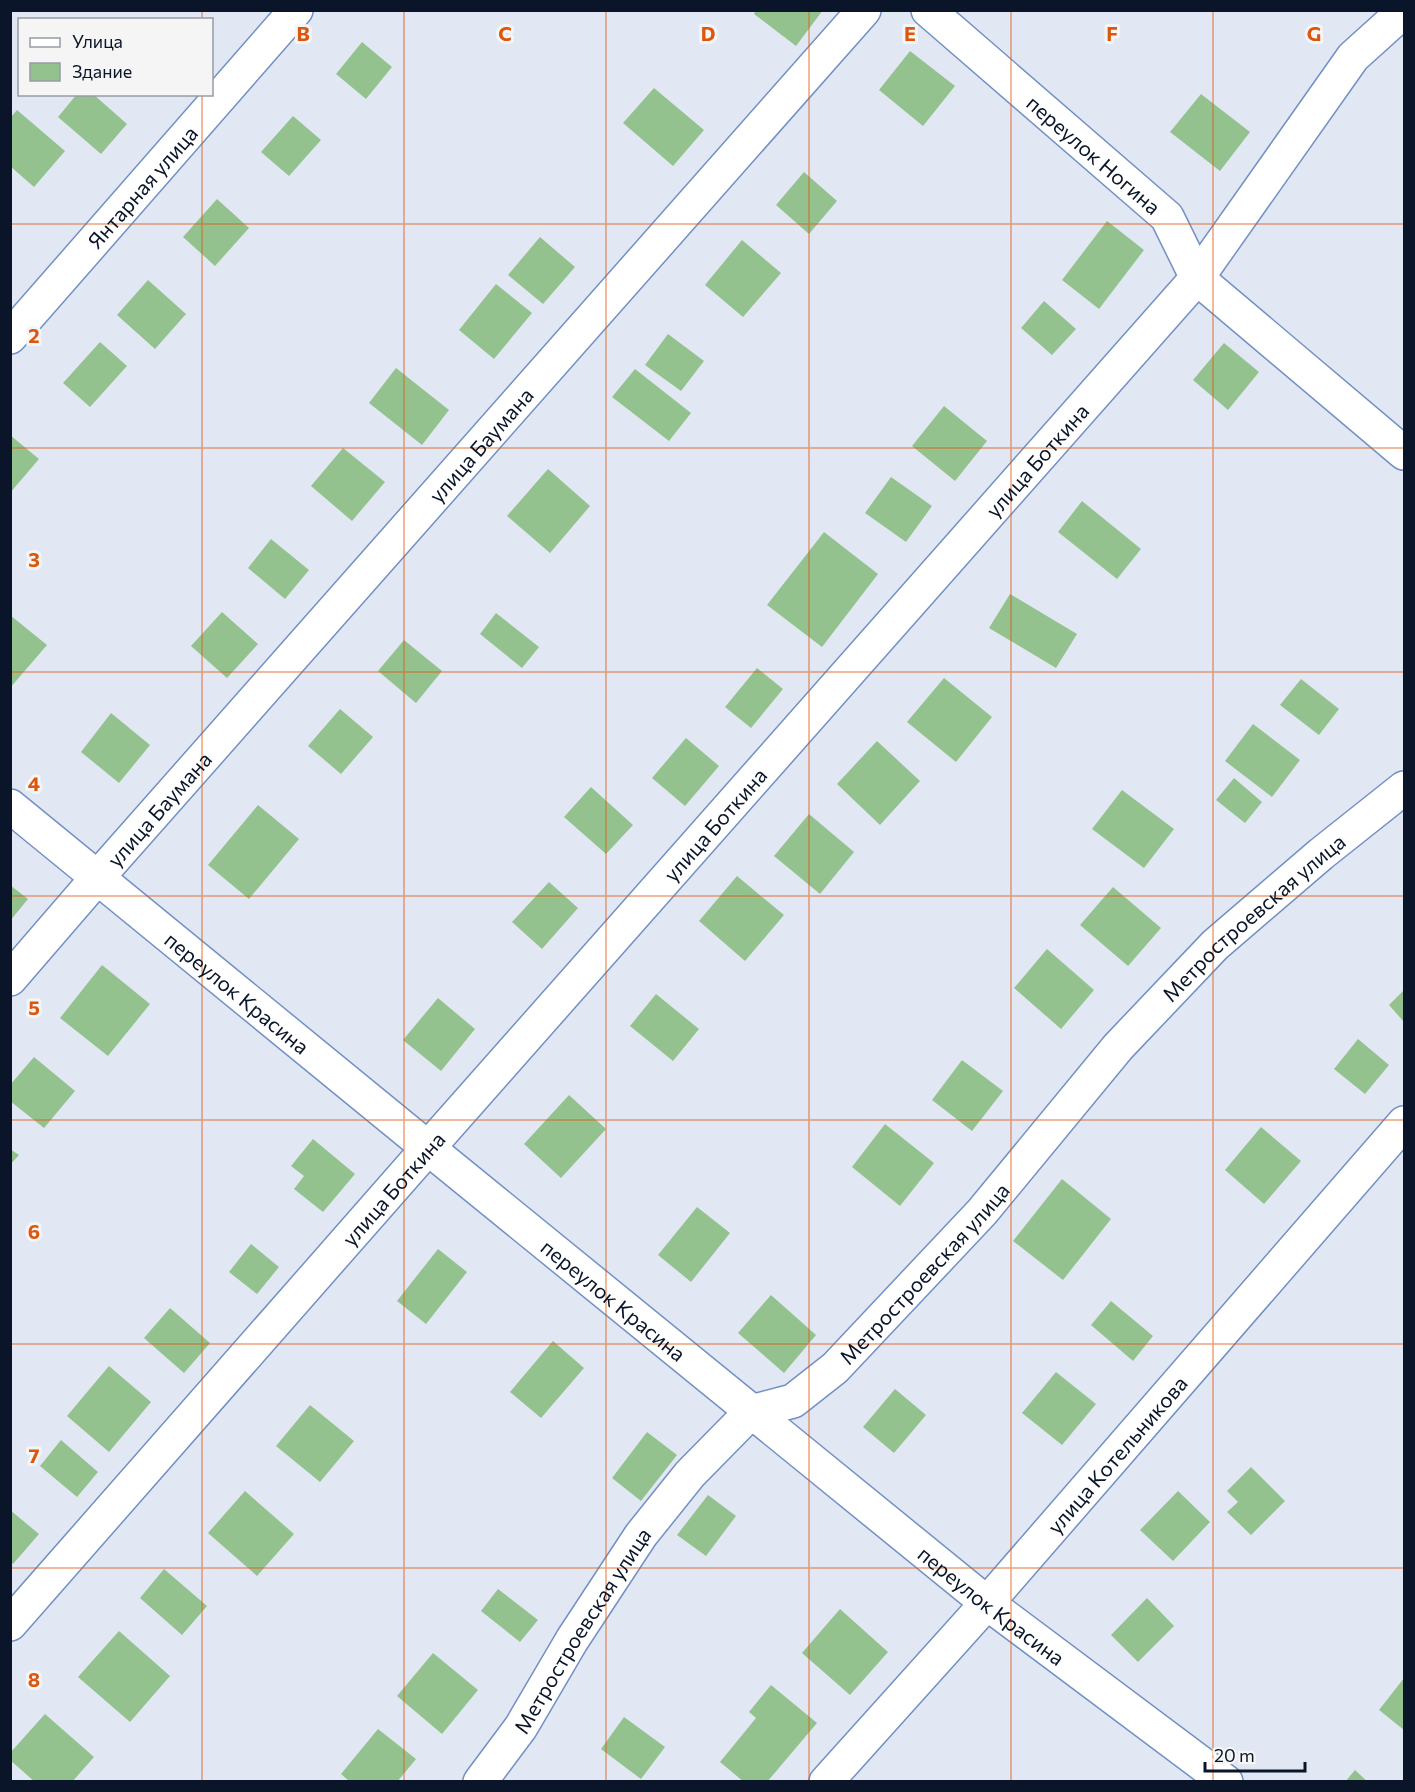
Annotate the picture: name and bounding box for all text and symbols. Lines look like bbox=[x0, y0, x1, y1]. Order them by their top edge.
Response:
legend bbox=[18, 18, 213, 96]
text: B bbox=[296, 21, 310, 45]
text: C bbox=[498, 21, 512, 45]
text: D bbox=[701, 21, 715, 45]
text: E bbox=[904, 21, 916, 45]
text: F bbox=[1106, 21, 1118, 45]
text: G bbox=[1307, 21, 1321, 45]
text: Улица bbox=[72, 30, 123, 52]
text: Здание bbox=[72, 60, 132, 82]
street label: переулок Ногина bbox=[1022, 89, 1166, 219]
street label: Янтарная улица bbox=[81, 120, 202, 253]
text: 2 bbox=[28, 323, 40, 347]
street label: улица Баумана bbox=[423, 382, 538, 507]
street label: улица Боткина bbox=[980, 398, 1093, 522]
text: 3 bbox=[28, 547, 40, 571]
street label: улица Баумана bbox=[101, 746, 216, 871]
street label: улица Боткина bbox=[658, 762, 771, 886]
text: 4 bbox=[28, 771, 40, 795]
street label: Метростроевская улица bbox=[1156, 828, 1349, 1006]
street label: переулок Красина bbox=[160, 926, 315, 1058]
text: 5 bbox=[28, 995, 40, 1019]
street label: улица Боткина bbox=[336, 1126, 449, 1250]
street label: Метростроевская улица bbox=[833, 1177, 1014, 1369]
text: 6 bbox=[28, 1219, 40, 1243]
street label: переулок Красина bbox=[537, 1233, 691, 1366]
street label: улица Котельникова bbox=[1041, 1370, 1192, 1538]
text: 7 bbox=[29, 1443, 40, 1467]
street label: Метростроевская улица bbox=[508, 1522, 655, 1737]
street label: переулок Красина bbox=[914, 1540, 1070, 1670]
text: 8 bbox=[28, 1667, 40, 1691]
scale bar bbox=[1205, 1735, 1306, 1773]
text: 20 m bbox=[1214, 1744, 1255, 1766]

